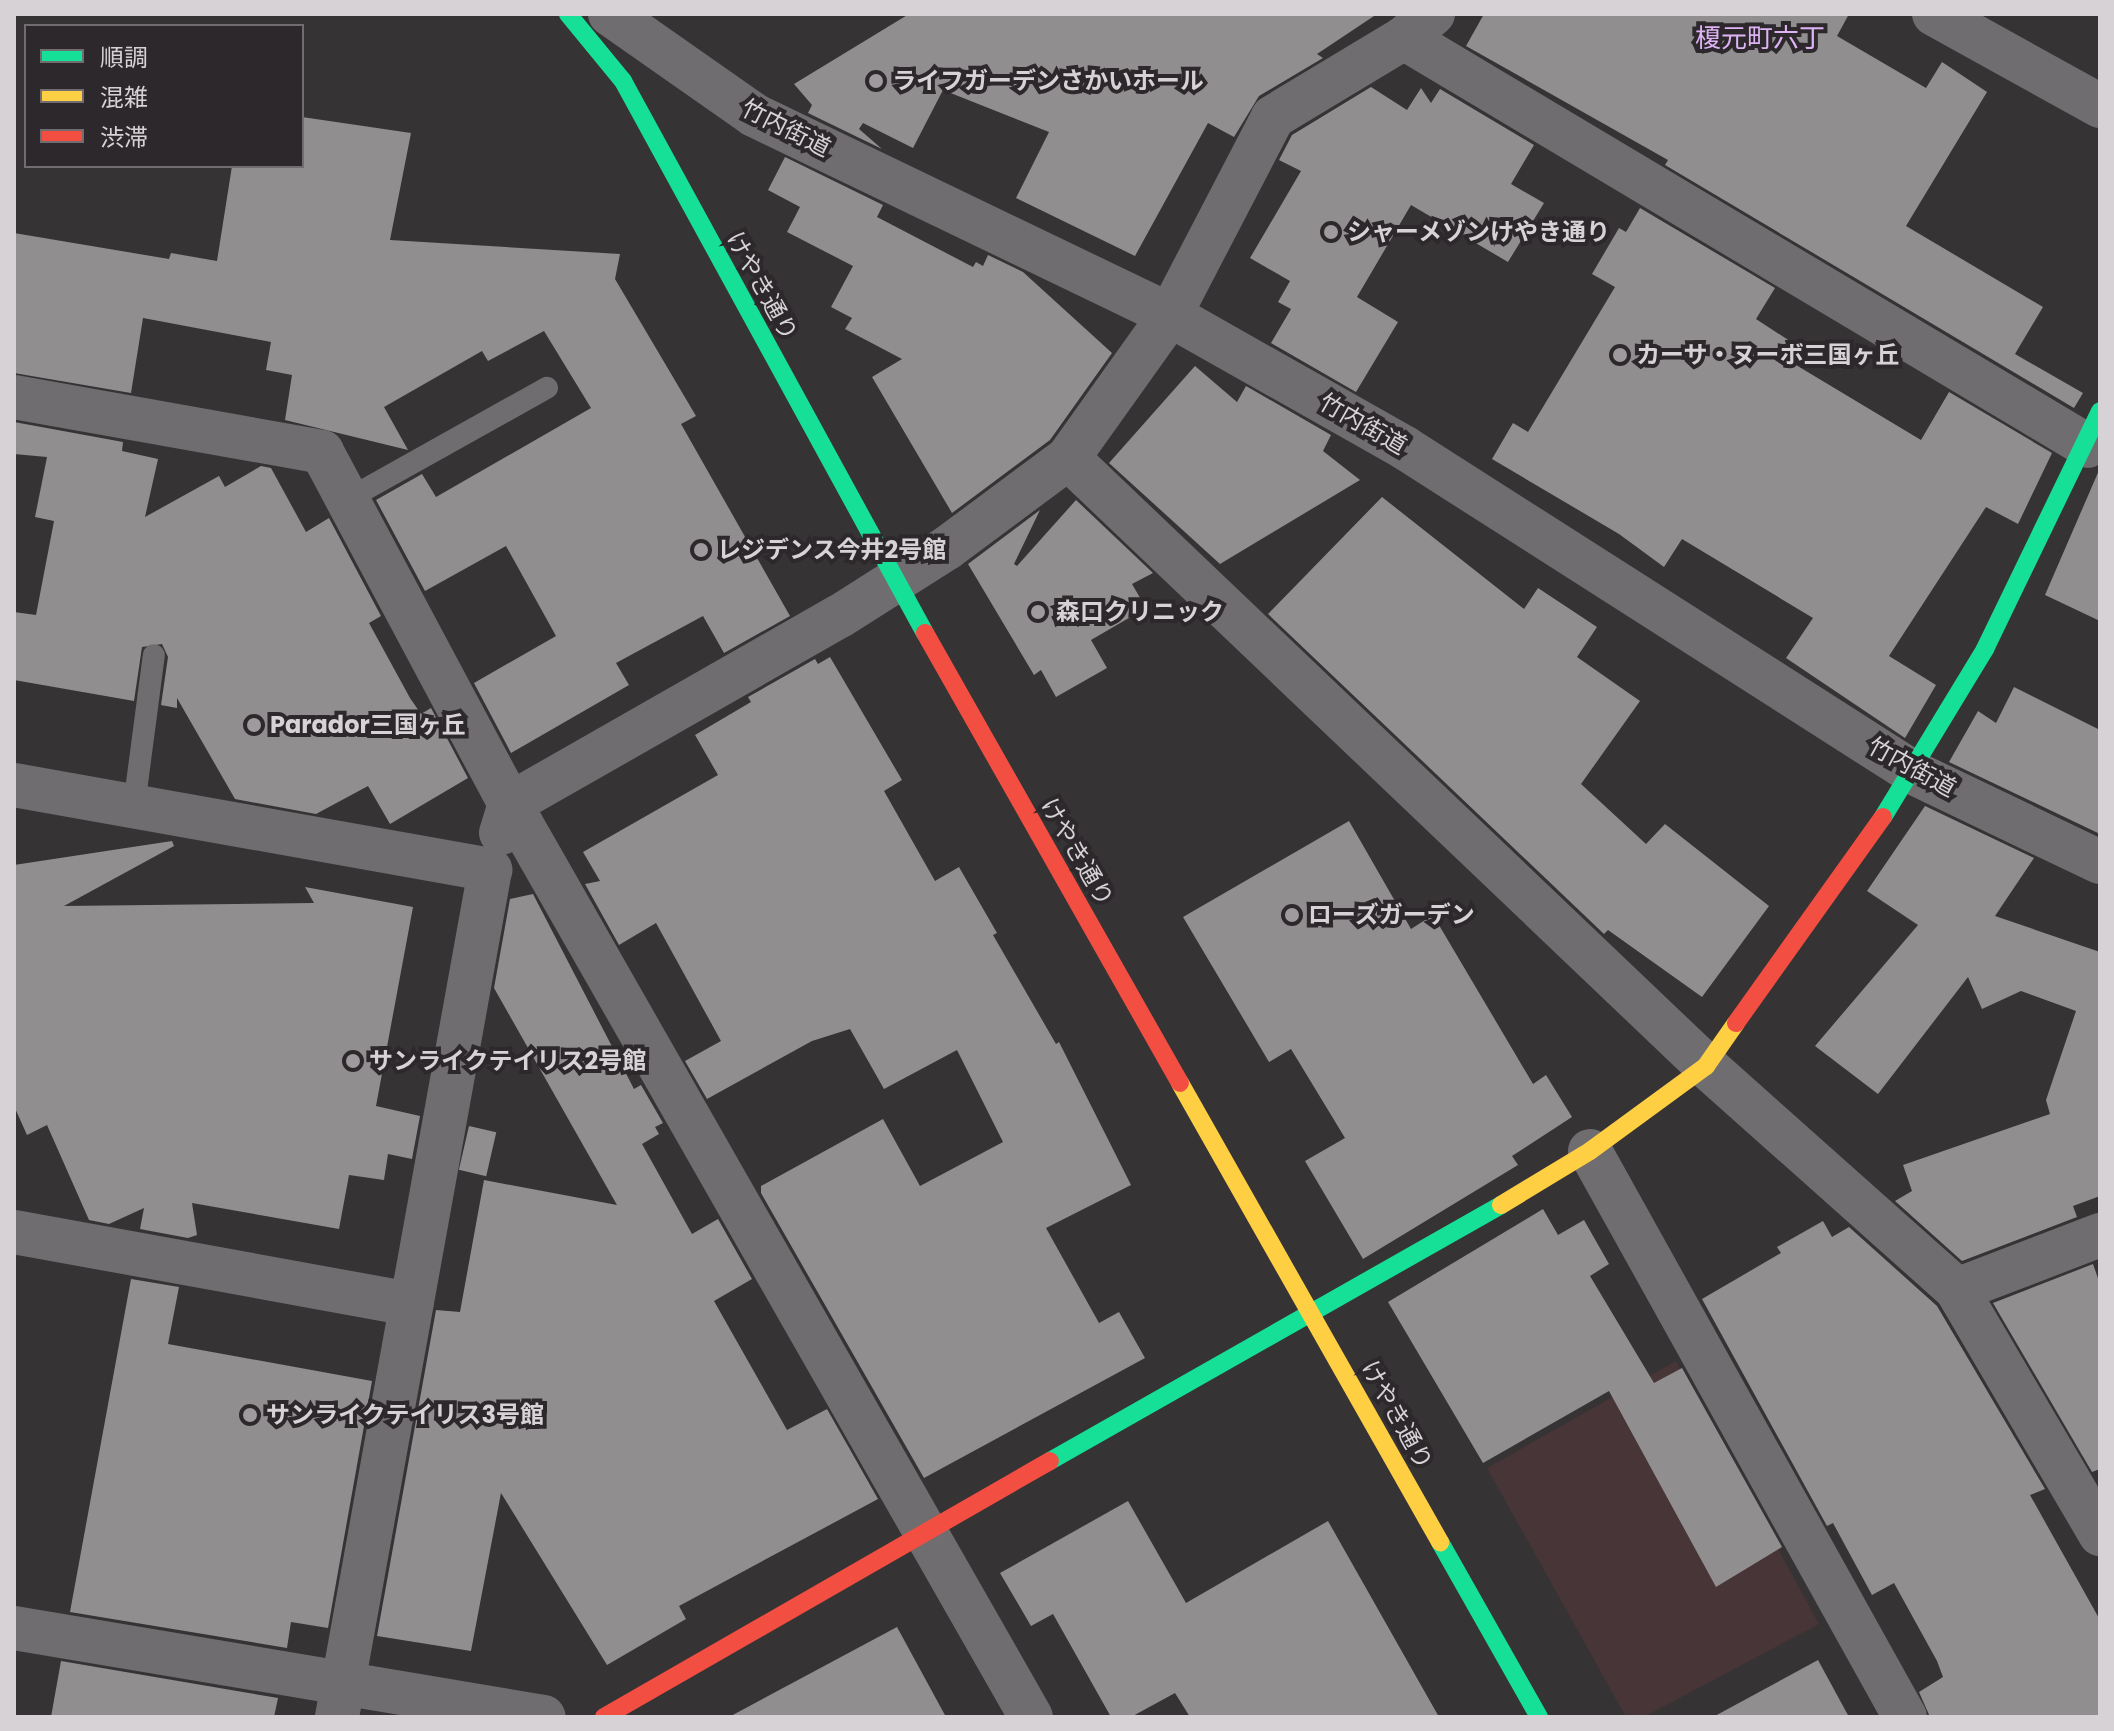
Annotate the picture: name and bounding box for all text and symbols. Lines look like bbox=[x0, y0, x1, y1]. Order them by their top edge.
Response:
district label: 榎元町六丁 bbox=[1695, 23, 1825, 55]
legend bbox=[24, 24, 304, 168]
text: 順調 bbox=[100, 41, 148, 74]
place label: ライフガーデンさかいホール bbox=[892, 67, 1204, 95]
marker: ライフガーデンさかいホール bbox=[867, 72, 885, 90]
text: 混雑 bbox=[100, 81, 148, 114]
street label: 竹内街道 bbox=[737, 93, 835, 163]
text: 渋滞 bbox=[100, 121, 148, 154]
place label: シャーメゾンけやき通り bbox=[1347, 218, 1611, 246]
marker: シャーメゾンけやき通り bbox=[1322, 223, 1340, 241]
street label: けやき通り bbox=[720, 227, 804, 345]
place label: カーサ・ヌーボ三国ヶ丘 bbox=[1636, 341, 1900, 369]
marker: カーサ・ヌーボ三国ヶ丘 bbox=[1611, 346, 1629, 364]
street label: 竹内街道 bbox=[1314, 388, 1412, 460]
place label: レジデンス今井2号館 bbox=[717, 536, 947, 564]
marker: レジデンス今井2号館 bbox=[692, 541, 710, 559]
place label: 森口クリニック bbox=[1056, 598, 1224, 626]
marker: 森口クリニック bbox=[1027, 601, 1049, 623]
place label: Parador三国ヶ丘 bbox=[270, 711, 466, 739]
marker: Parador三国ヶ丘 bbox=[245, 716, 263, 734]
street label: 竹内街道 bbox=[1863, 731, 1961, 803]
street label: けやき通り bbox=[1035, 793, 1119, 911]
place label: ローズガーデン bbox=[1308, 901, 1476, 929]
marker: ローズガーデン bbox=[1283, 906, 1301, 924]
place label: サンライクテイリス2号館 bbox=[369, 1047, 647, 1075]
marker: サンライクテイリス2号館 bbox=[344, 1052, 362, 1070]
street label: けやき通り bbox=[1355, 1356, 1439, 1474]
place label: サンライクテイリス3号館 bbox=[266, 1401, 545, 1429]
marker: サンライクテイリス3号館 bbox=[241, 1406, 259, 1424]

